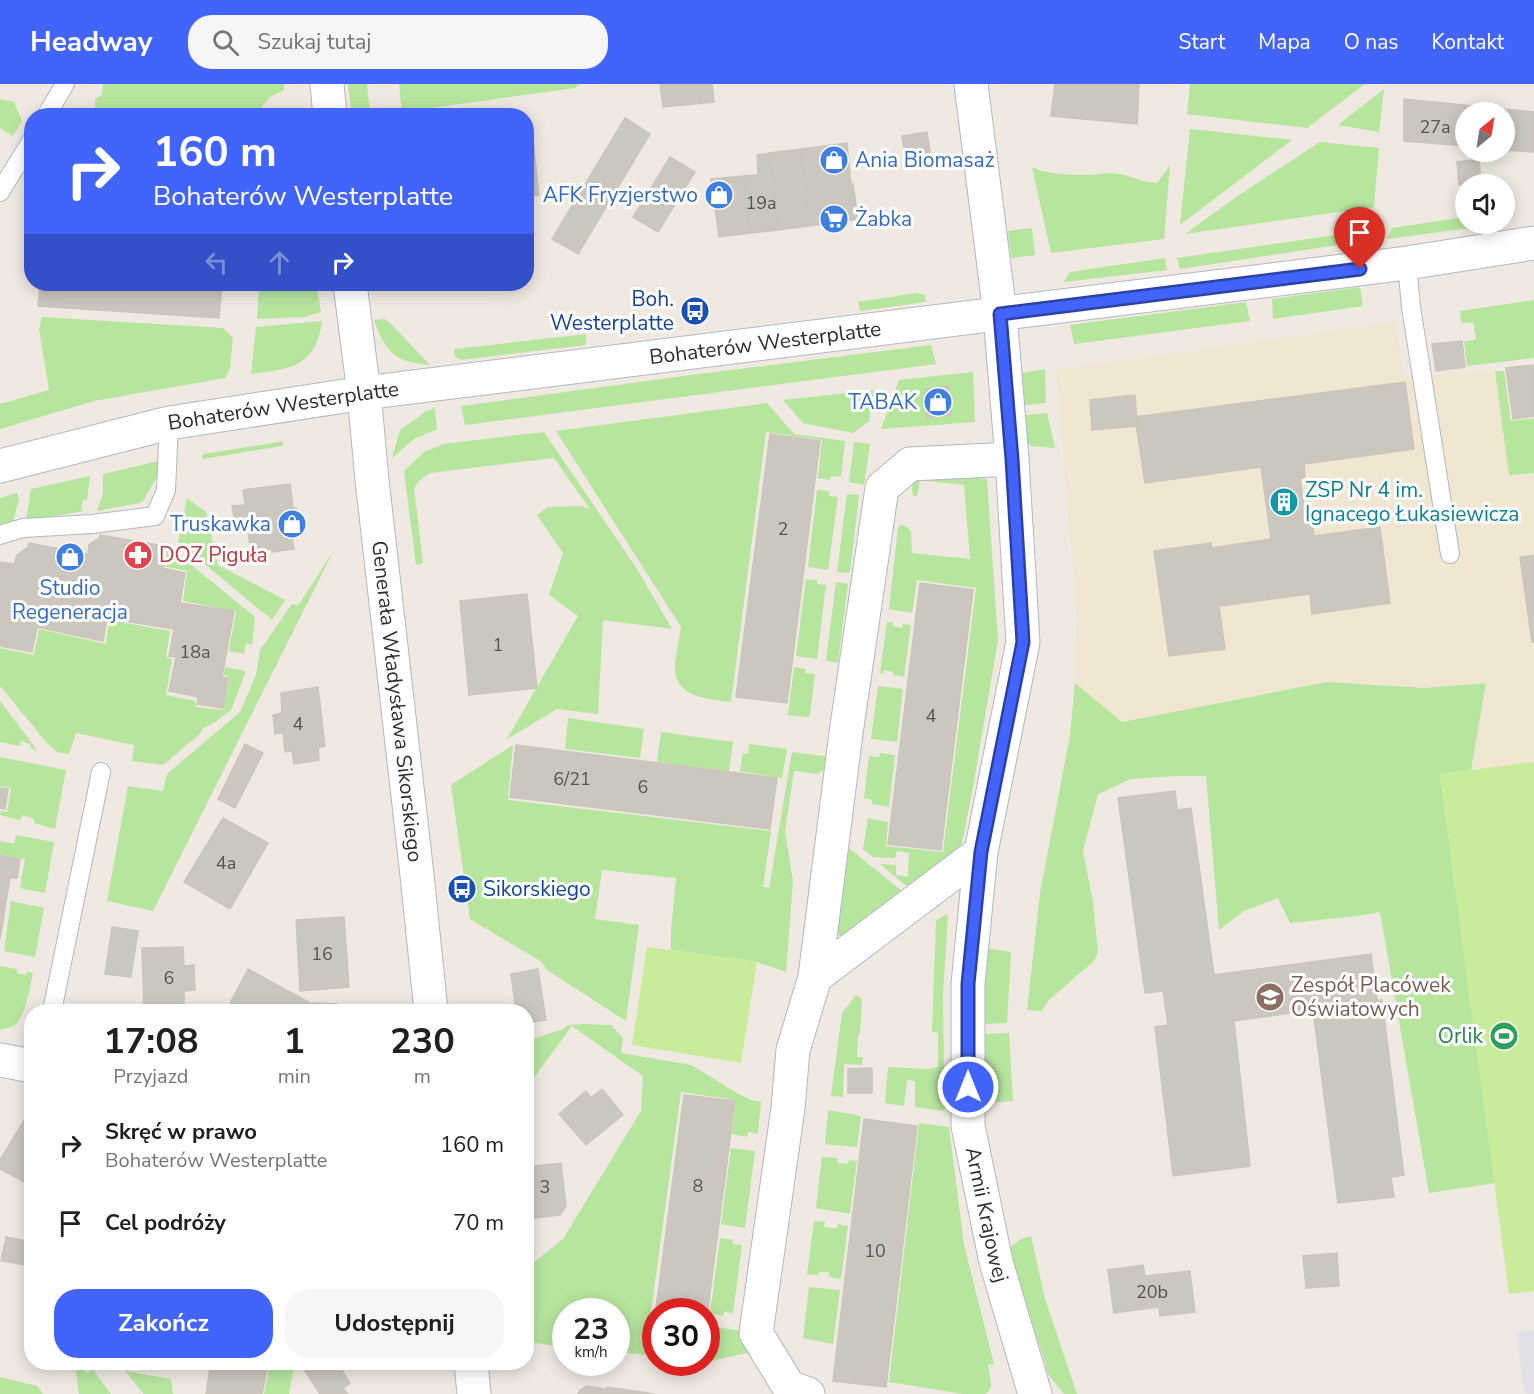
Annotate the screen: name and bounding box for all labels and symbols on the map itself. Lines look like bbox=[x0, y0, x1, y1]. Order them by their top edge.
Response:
north arrow bbox=[1455, 102, 1515, 162]
house number: 27a bbox=[1419, 115, 1451, 139]
shop icon: Ania Biomasaż bbox=[818, 144, 850, 176]
place label: Ania Biomasaż bbox=[855, 146, 995, 174]
shop icon: AFK Fryzjerstwo bbox=[703, 179, 735, 211]
place label: AFK Fryzjerstwo bbox=[543, 181, 698, 209]
house number: 19a bbox=[745, 191, 777, 215]
supermarket icon: Żabka bbox=[818, 203, 850, 235]
place label: Żabka bbox=[855, 205, 912, 233]
pin bbox=[1334, 207, 1385, 269]
place label: Boh. Westerplatte bbox=[550, 285, 674, 337]
bus stop icon: Boh. Westerplatte bbox=[679, 295, 711, 327]
street label: Bohaterów Westerplatte bbox=[648, 315, 883, 371]
street label: Bohaterów Westerplatte bbox=[166, 375, 401, 437]
shop icon: TABAK bbox=[922, 386, 954, 418]
place label: TABAK bbox=[848, 388, 918, 416]
place label: ZSP Nr 4 im. Ignacego Łukasiewicza bbox=[1305, 476, 1519, 528]
building icon: ZSP Nr 4 im. Ignacego Łukasiewicza bbox=[1268, 486, 1300, 518]
shop icon: Truskawka bbox=[276, 508, 308, 540]
place label: Truskawka bbox=[170, 510, 271, 538]
house number: 2 bbox=[778, 517, 788, 541]
pharmacy icon: DOZ Piguła bbox=[122, 539, 154, 571]
street label: Generała Władysława Sikorskiego bbox=[365, 539, 429, 864]
shop icon: Studio Regeneracja bbox=[54, 541, 86, 573]
place label: DOZ Piguła bbox=[159, 541, 268, 569]
place label: Studio Regeneracja bbox=[12, 574, 128, 626]
house number: 1 bbox=[493, 633, 503, 657]
house number: 18a bbox=[179, 640, 211, 664]
house number: 4 bbox=[926, 704, 937, 728]
house number: 4 bbox=[293, 712, 304, 736]
house number: 6/21 bbox=[553, 767, 591, 791]
house number: 6 bbox=[638, 775, 648, 799]
house number: 4a bbox=[216, 851, 236, 875]
bus stop icon: Sikorskiego bbox=[446, 873, 478, 905]
place label: Sikorskiego bbox=[483, 875, 591, 903]
house number: 16 bbox=[311, 942, 333, 966]
house number: 6 bbox=[164, 966, 174, 990]
place label: Zespół Placówek Oświatowych bbox=[1291, 971, 1451, 1023]
school or university icon: Zespół Placówek Oświatowych bbox=[1254, 981, 1286, 1013]
sports icon: Orlik bbox=[1488, 1020, 1520, 1052]
place label: Orlik bbox=[1438, 1022, 1483, 1050]
position arrow bbox=[936, 1055, 1000, 1119]
street label: Armii Krajowej bbox=[959, 1144, 1015, 1286]
house number: 8 bbox=[693, 1174, 703, 1198]
house number: 3 bbox=[540, 1175, 550, 1199]
house number: 10 bbox=[864, 1239, 886, 1263]
house number: 20b bbox=[1136, 1280, 1168, 1304]
speed limit sign: 30 bbox=[642, 1298, 720, 1376]

